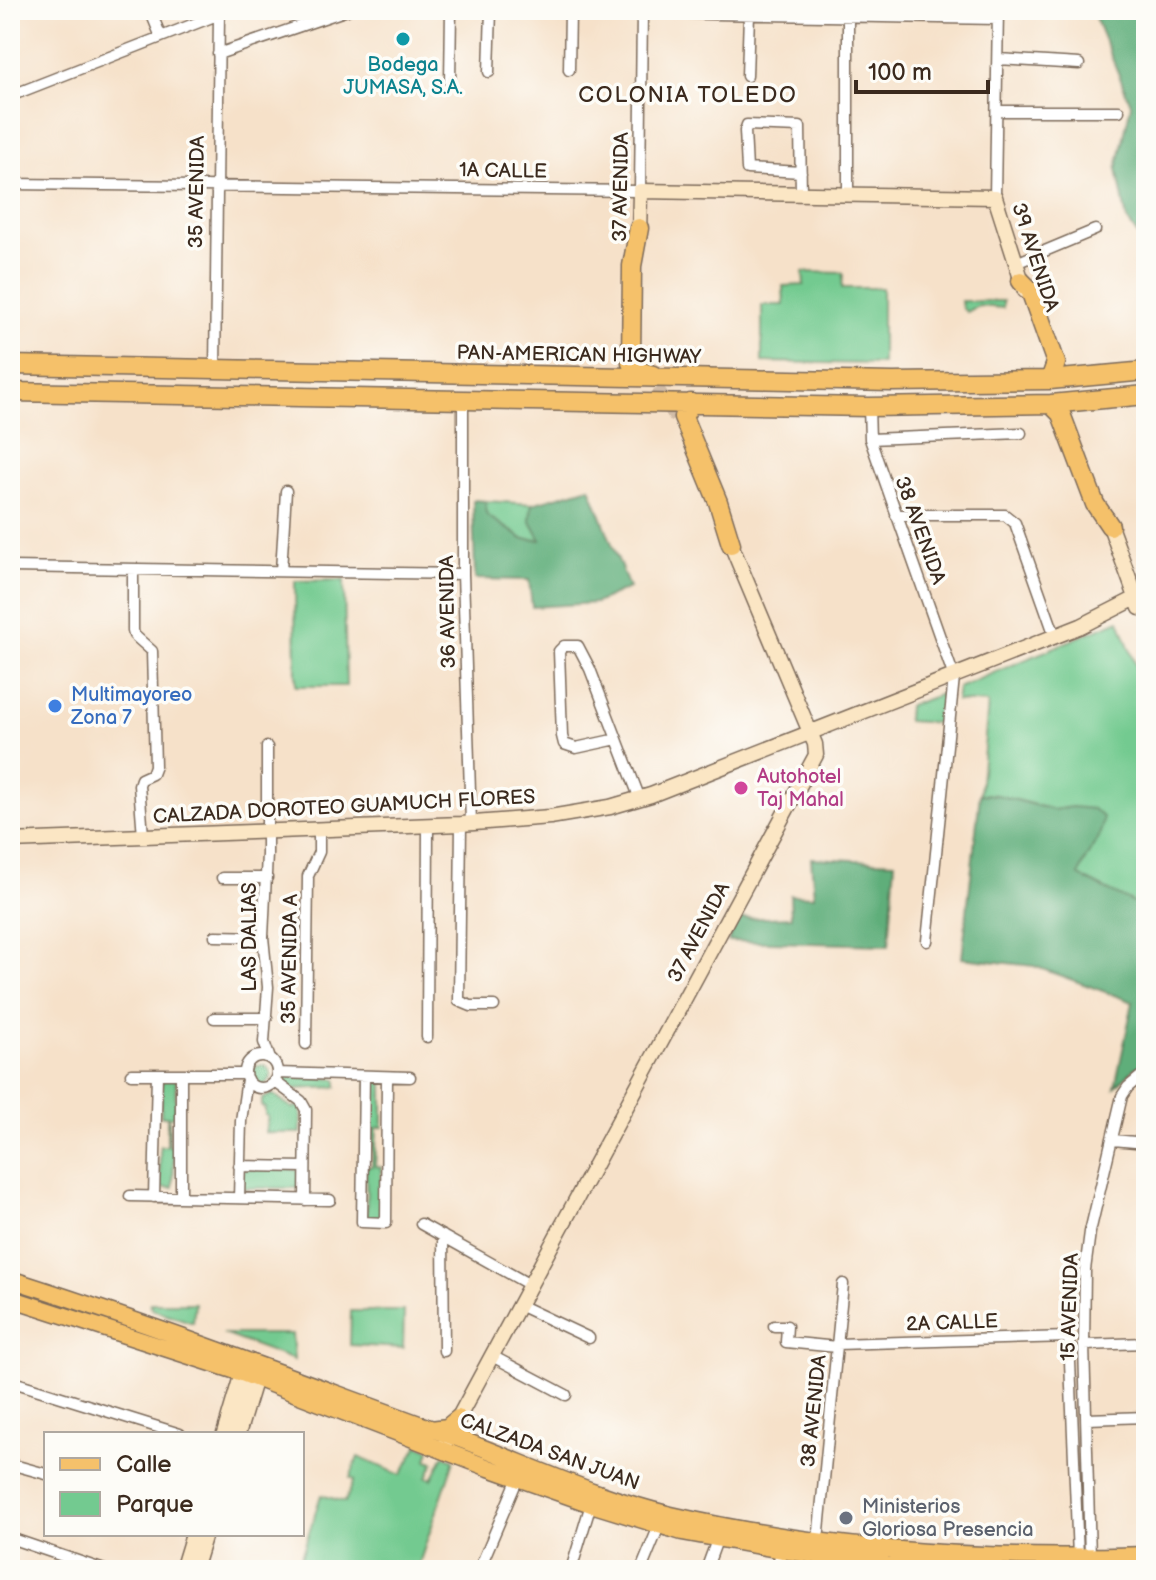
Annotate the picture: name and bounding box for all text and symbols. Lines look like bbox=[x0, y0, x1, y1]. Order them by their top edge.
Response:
marker: Bodega JUMASA, S.A. bbox=[394, 30, 412, 48]
scale bar bbox=[856, 44, 988, 94]
place label: Bodega JUMASA, S.A. bbox=[343, 53, 463, 100]
text: 100 m bbox=[868, 58, 932, 87]
district label: COLONIA TOLEDO bbox=[578, 82, 798, 109]
street label: 37 AVENIDA bbox=[608, 131, 634, 242]
street label: 35 AVENIDA bbox=[184, 135, 210, 249]
street label: 1A CALLE bbox=[459, 158, 547, 184]
street label: 39 AVENIDA bbox=[1006, 200, 1064, 315]
street label: PAN-AMERICAN HIGHWAY bbox=[456, 341, 702, 369]
street label: 38 AVENIDA bbox=[889, 473, 951, 588]
street label: 36 AVENIDA bbox=[435, 554, 461, 669]
place label: Multimayoreo Zona 7 bbox=[70, 683, 192, 730]
marker: Multimayoreo Zona 7 bbox=[46, 697, 64, 715]
place label: Autohotel Taj Mahal bbox=[757, 765, 844, 812]
marker: Autohotel Taj Mahal bbox=[732, 779, 750, 797]
street label: CALZADA DOROTEO GUAMUCH FLORES bbox=[152, 785, 536, 829]
street label: 37 AVENIDA bbox=[663, 878, 736, 987]
street label: LAS DALIAS bbox=[238, 882, 262, 992]
street label: 35 AVENIDA A bbox=[277, 893, 303, 1024]
street label: 15 AVENIDA bbox=[1056, 1252, 1084, 1361]
street label: 2A CALLE bbox=[906, 1309, 998, 1337]
street label: 38 AVENIDA bbox=[796, 1353, 832, 1468]
street label: CALZADA SAN JUAN bbox=[457, 1408, 643, 1496]
legend bbox=[44, 1432, 304, 1536]
text: Calle bbox=[116, 1450, 171, 1479]
text: Parque bbox=[116, 1490, 194, 1519]
place label: Ministerios Gloriosa Presencia bbox=[862, 1495, 1034, 1542]
marker: Ministerios Gloriosa Presencia bbox=[837, 1509, 855, 1527]

